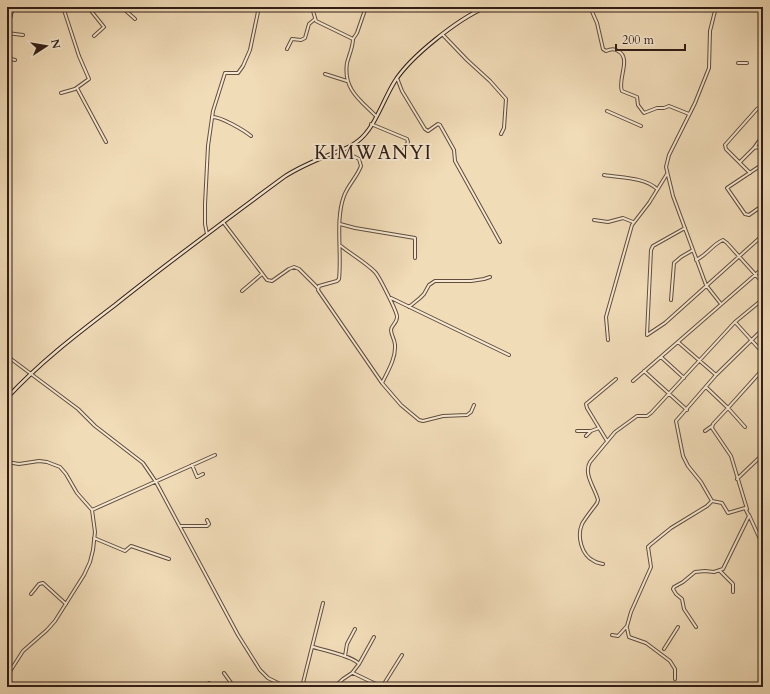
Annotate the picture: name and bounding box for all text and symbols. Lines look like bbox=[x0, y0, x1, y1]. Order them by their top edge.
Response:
north arrow bbox=[26, 26, 66, 66]
scale bar bbox=[616, 26, 685, 52]
text: 200 m bbox=[622, 32, 655, 48]
text: N bbox=[47, 38, 64, 51]
district label: KIMWANYI bbox=[314, 140, 432, 166]

